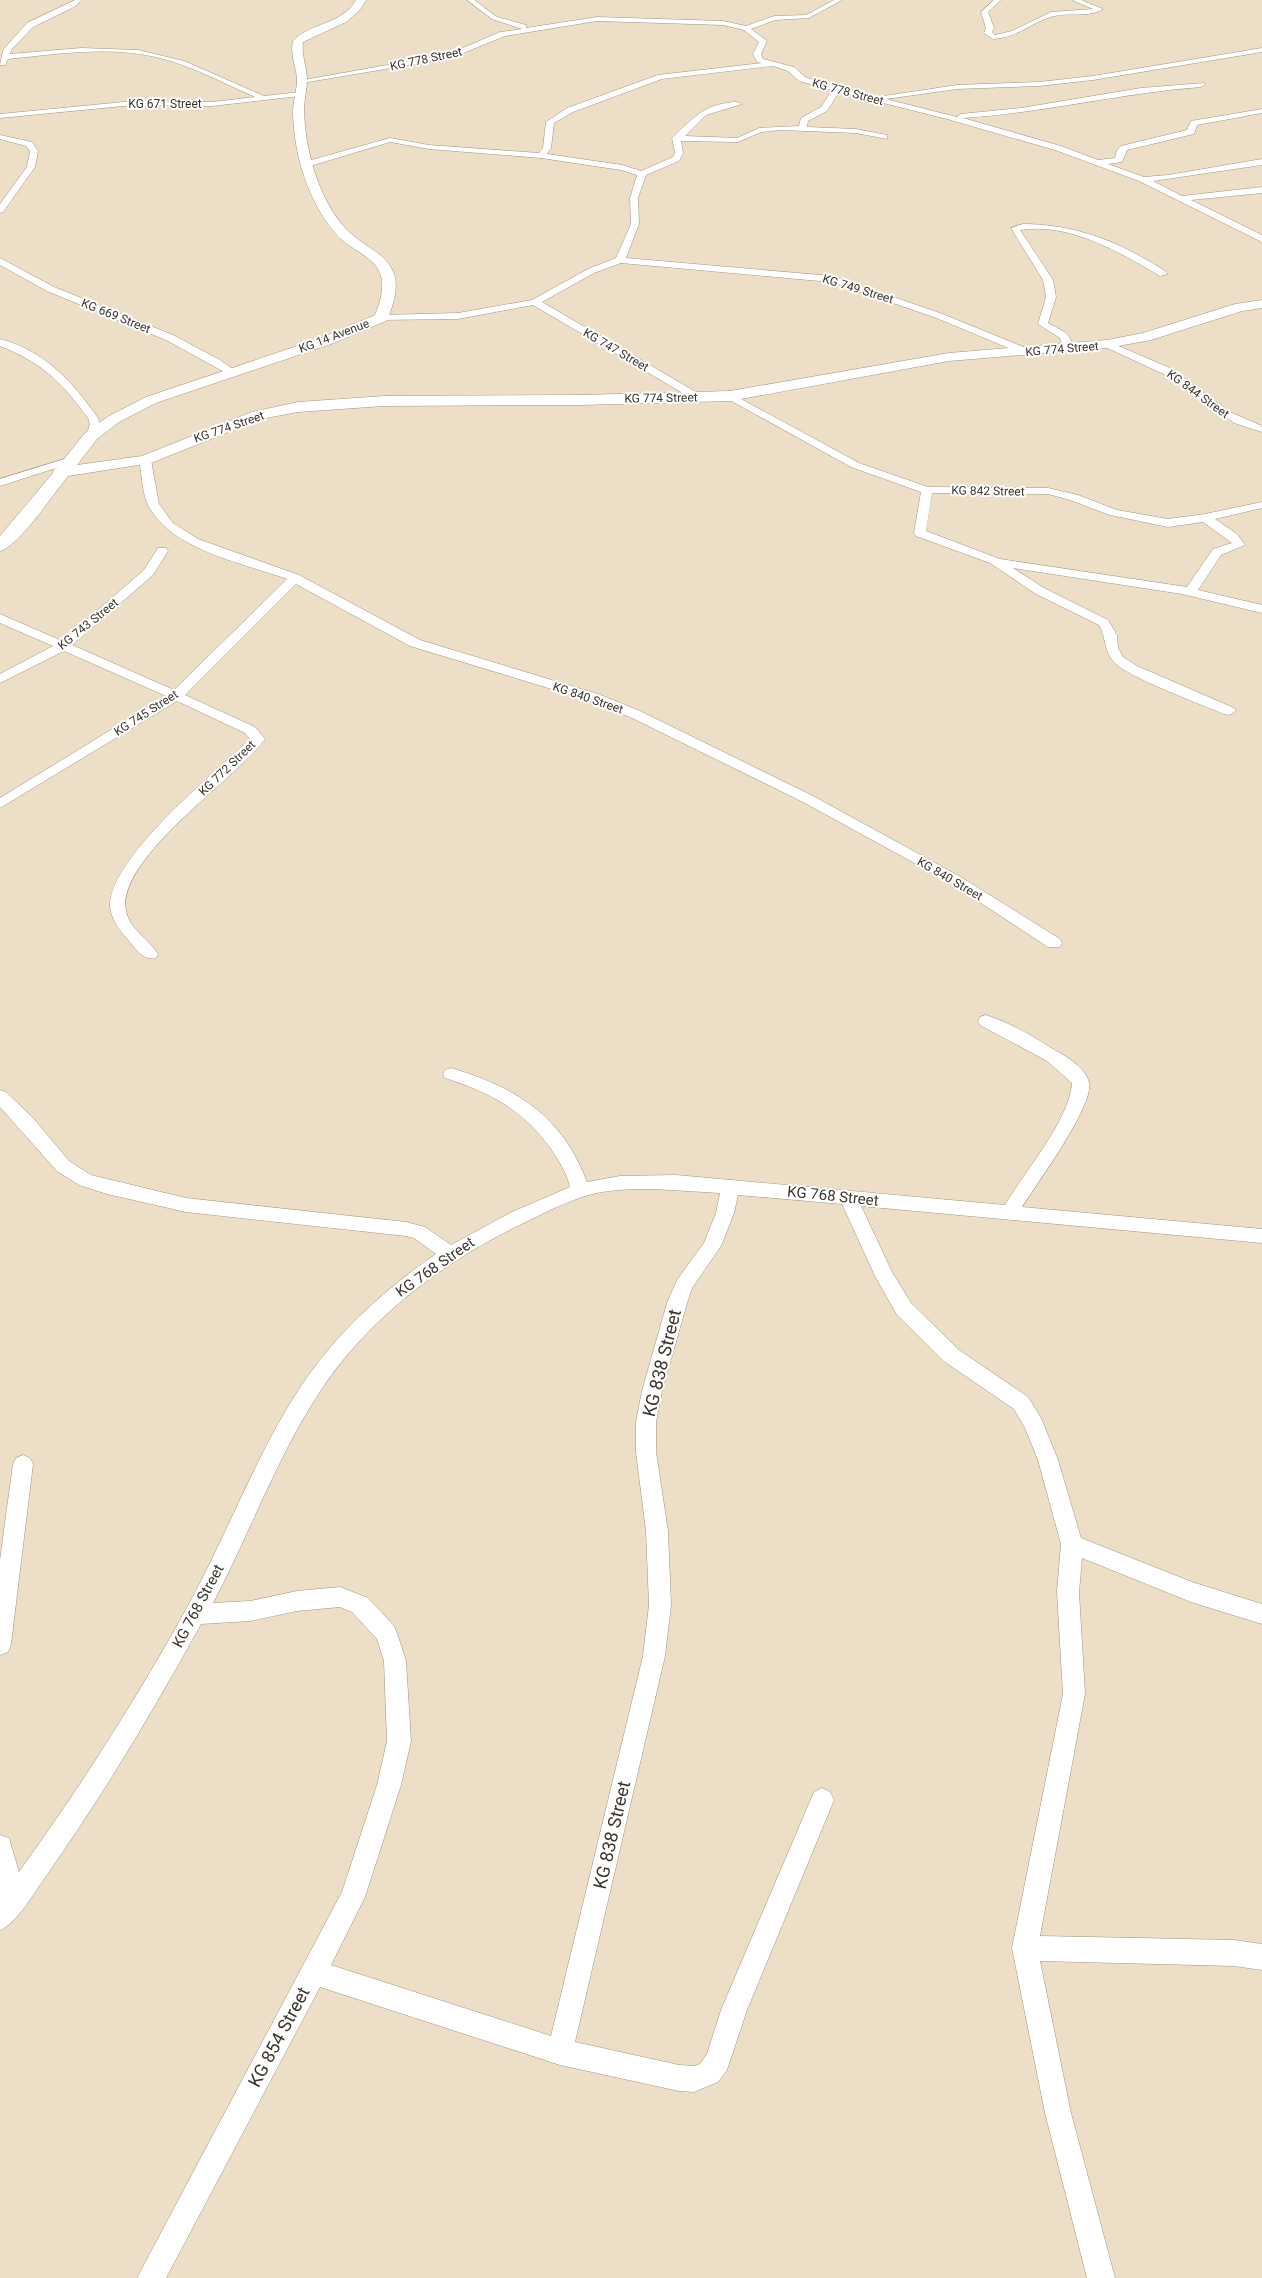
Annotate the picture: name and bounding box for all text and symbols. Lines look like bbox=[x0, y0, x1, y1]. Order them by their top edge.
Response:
street label: KG 778 Street bbox=[389, 45, 463, 73]
street label: KG 778 Street bbox=[811, 76, 885, 108]
street label: KG 671 Street bbox=[128, 97, 202, 111]
street label: KG 749 Street bbox=[821, 272, 895, 306]
street label: KG 669 Street bbox=[79, 296, 153, 336]
street label: KG 14 Avenue bbox=[297, 316, 371, 356]
street label: KG 747 Street bbox=[581, 326, 651, 374]
street label: KG 774 Street bbox=[1025, 339, 1099, 359]
street label: KG 844 Street bbox=[1164, 367, 1232, 421]
street label: KG 774 Street bbox=[624, 390, 698, 406]
street label: KG 774 Street bbox=[192, 408, 266, 446]
street label: KG 842 Street bbox=[951, 483, 1025, 499]
street label: KG 743 Street bbox=[55, 595, 121, 653]
street label: KG 840 Street bbox=[551, 679, 625, 717]
street label: KG 745 Street bbox=[111, 687, 181, 739]
street label: KG 772 Street bbox=[196, 737, 258, 799]
street label: KG 840 Street bbox=[915, 855, 985, 903]
street label: KG 768 Street bbox=[786, 1182, 880, 1210]
street label: KG 768 Street bbox=[392, 1233, 478, 1301]
street label: KG 838 Street bbox=[638, 1307, 685, 1419]
street label: KG 768 Street bbox=[169, 1561, 228, 1651]
street label: KG 838 Street bbox=[589, 1779, 634, 1891]
street label: KG 854 Street bbox=[243, 1983, 314, 2090]

